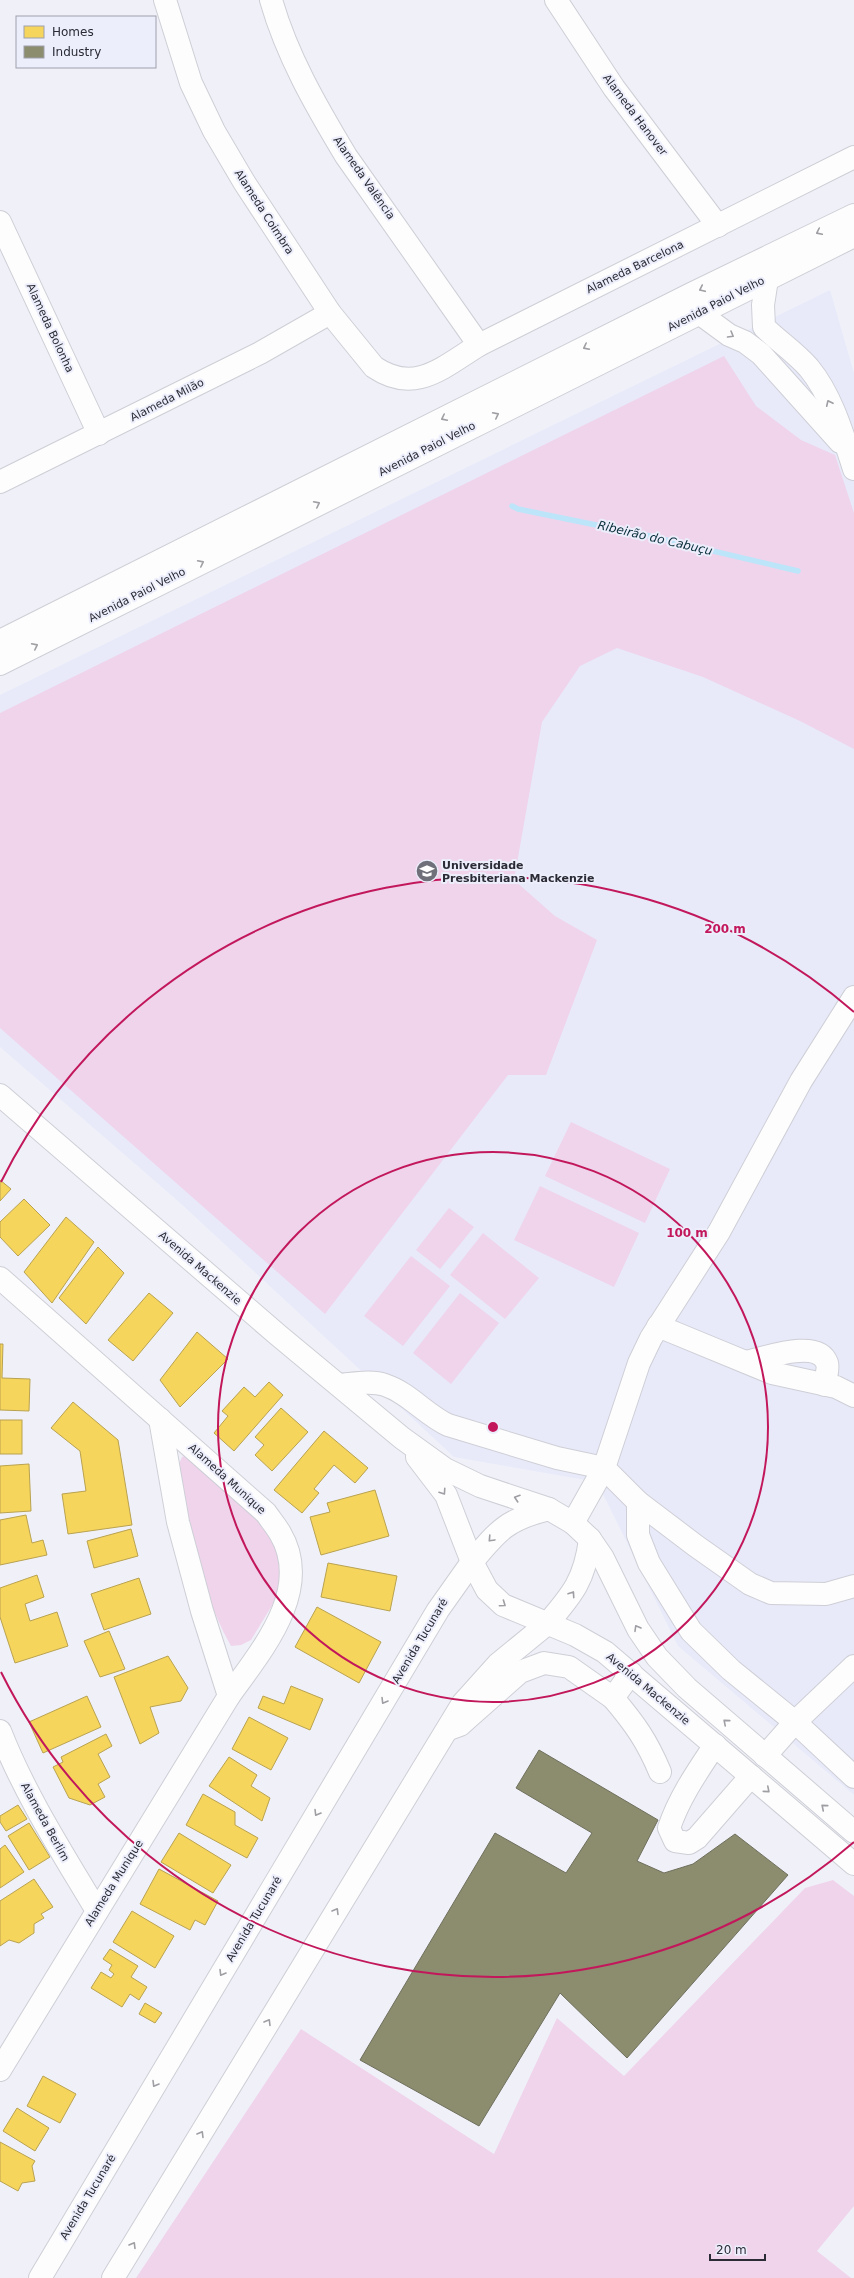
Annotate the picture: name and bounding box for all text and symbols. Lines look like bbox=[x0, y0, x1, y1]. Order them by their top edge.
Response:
legend bbox=[16, 16, 156, 68]
text: Homes bbox=[52, 25, 94, 39]
text: Industry bbox=[52, 45, 101, 59]
street label: Alameda Hanover bbox=[600, 72, 670, 159]
street label: Alameda Valência bbox=[331, 134, 397, 222]
street label: Alameda Coimbra bbox=[232, 167, 296, 257]
one-way arrow bbox=[816, 227, 823, 235]
street label: Alameda Barcelona bbox=[584, 238, 686, 296]
street label: Avenida Paiol Velho bbox=[665, 274, 767, 334]
street label: Alameda Bolonha bbox=[24, 281, 76, 375]
one-way arrow bbox=[699, 284, 706, 292]
one-way arrow bbox=[727, 330, 734, 338]
one-way arrow bbox=[582, 342, 590, 350]
street label: Alameda Milão bbox=[128, 376, 206, 424]
one-way arrow bbox=[826, 400, 834, 407]
one-way arrow bbox=[492, 412, 499, 419]
one-way arrow bbox=[441, 413, 449, 421]
street label: Avenida Paiol Velho bbox=[376, 419, 478, 479]
one-way arrow bbox=[313, 502, 320, 509]
water label: Ribeirão do Cabuçu bbox=[596, 518, 714, 558]
one-way arrow bbox=[197, 560, 204, 568]
street label: Avenida Paiol Velho bbox=[86, 565, 188, 625]
one-way arrow bbox=[31, 643, 38, 651]
school or university icon: Universidade Presbiteriana Mackenzie bbox=[414, 858, 440, 884]
place label: Universidade Presbiteriana Mackenzie bbox=[442, 859, 594, 885]
text: 200 m bbox=[704, 922, 746, 936]
text: 100 m bbox=[666, 1226, 708, 1240]
street label: Avenida Mackenzie bbox=[156, 1229, 244, 1308]
centre of rings bbox=[486, 1420, 500, 1434]
street label: Alameda Munique bbox=[186, 1441, 268, 1517]
one-way arrow bbox=[438, 1487, 445, 1494]
one-way arrow bbox=[513, 1494, 520, 1503]
one-way arrow bbox=[488, 1534, 496, 1542]
one-way arrow bbox=[567, 1591, 574, 1598]
street label: Avenida Tucunaré bbox=[389, 1596, 451, 1686]
one-way arrow bbox=[499, 1599, 506, 1607]
one-way arrow bbox=[635, 1625, 642, 1632]
street label: Avenida Mackenzie bbox=[604, 1650, 693, 1728]
one-way arrow bbox=[381, 1697, 388, 1704]
one-way arrow bbox=[723, 1719, 731, 1726]
street label: Alameda Berlim bbox=[18, 1780, 72, 1864]
one-way arrow bbox=[763, 1785, 770, 1792]
one-way arrow bbox=[822, 1804, 829, 1811]
one-way arrow bbox=[315, 1809, 322, 1816]
street label: Alameda Munique bbox=[82, 1837, 146, 1929]
street label: Avenida Tucunaré bbox=[223, 1874, 285, 1964]
one-way arrow bbox=[331, 1908, 338, 1915]
one-way arrow bbox=[219, 1969, 227, 1976]
one-way arrow bbox=[263, 2019, 271, 2026]
one-way arrow bbox=[153, 2080, 160, 2087]
one-way arrow bbox=[196, 2131, 203, 2138]
street label: Avenida Tucunaré bbox=[57, 2152, 119, 2242]
scale bar bbox=[710, 2236, 765, 2262]
one-way arrow bbox=[128, 2242, 136, 2249]
text: 20 m bbox=[716, 2243, 747, 2257]

